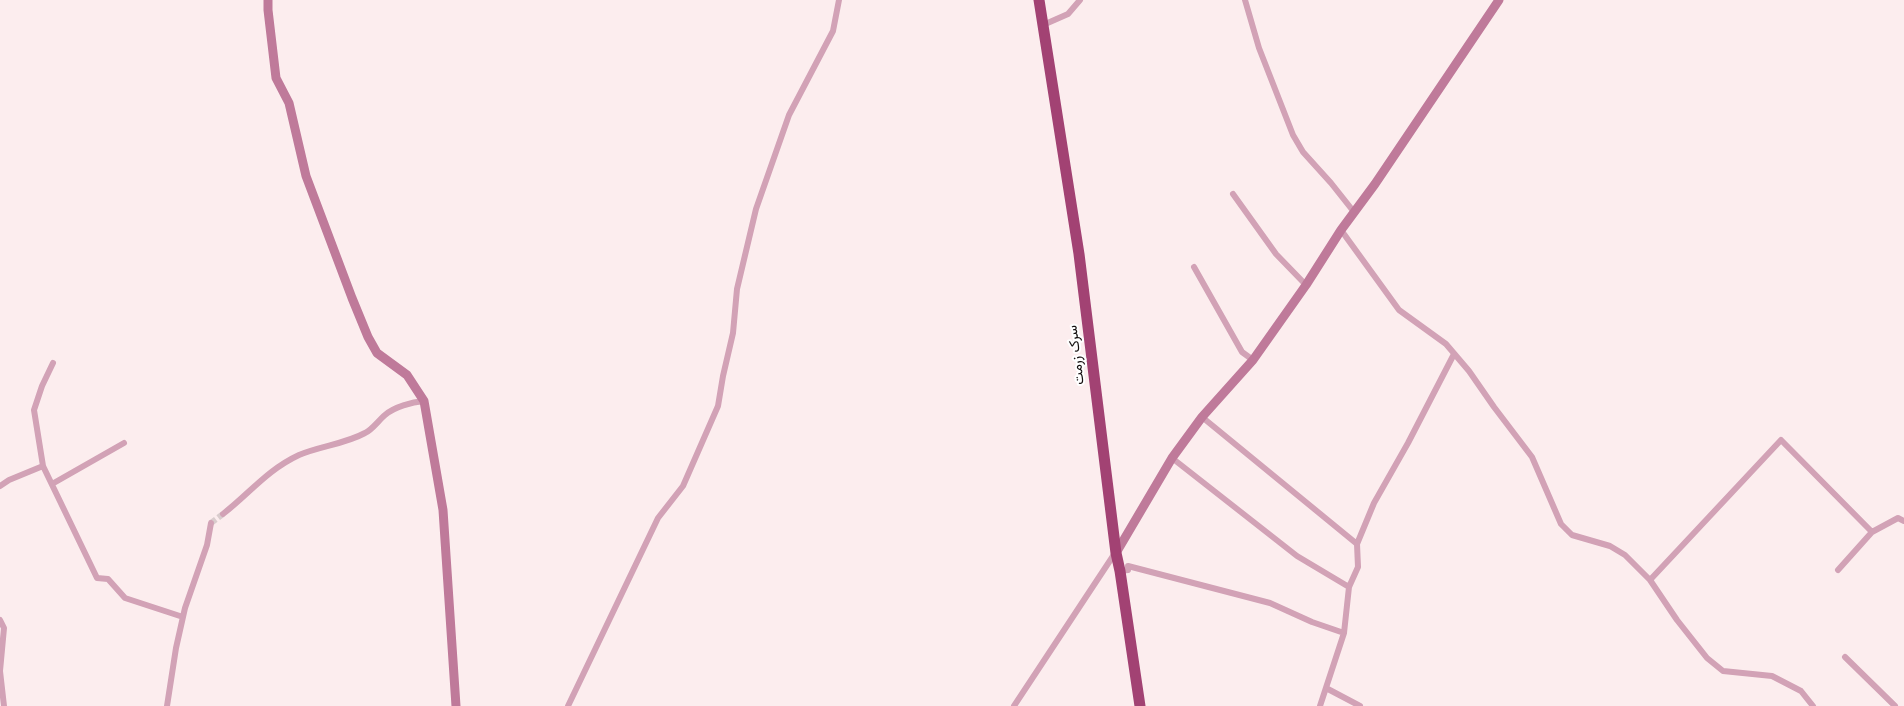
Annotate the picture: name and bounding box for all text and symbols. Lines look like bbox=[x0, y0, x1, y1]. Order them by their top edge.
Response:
street label: سرک زرمت bbox=[1064, 324, 1088, 386]

